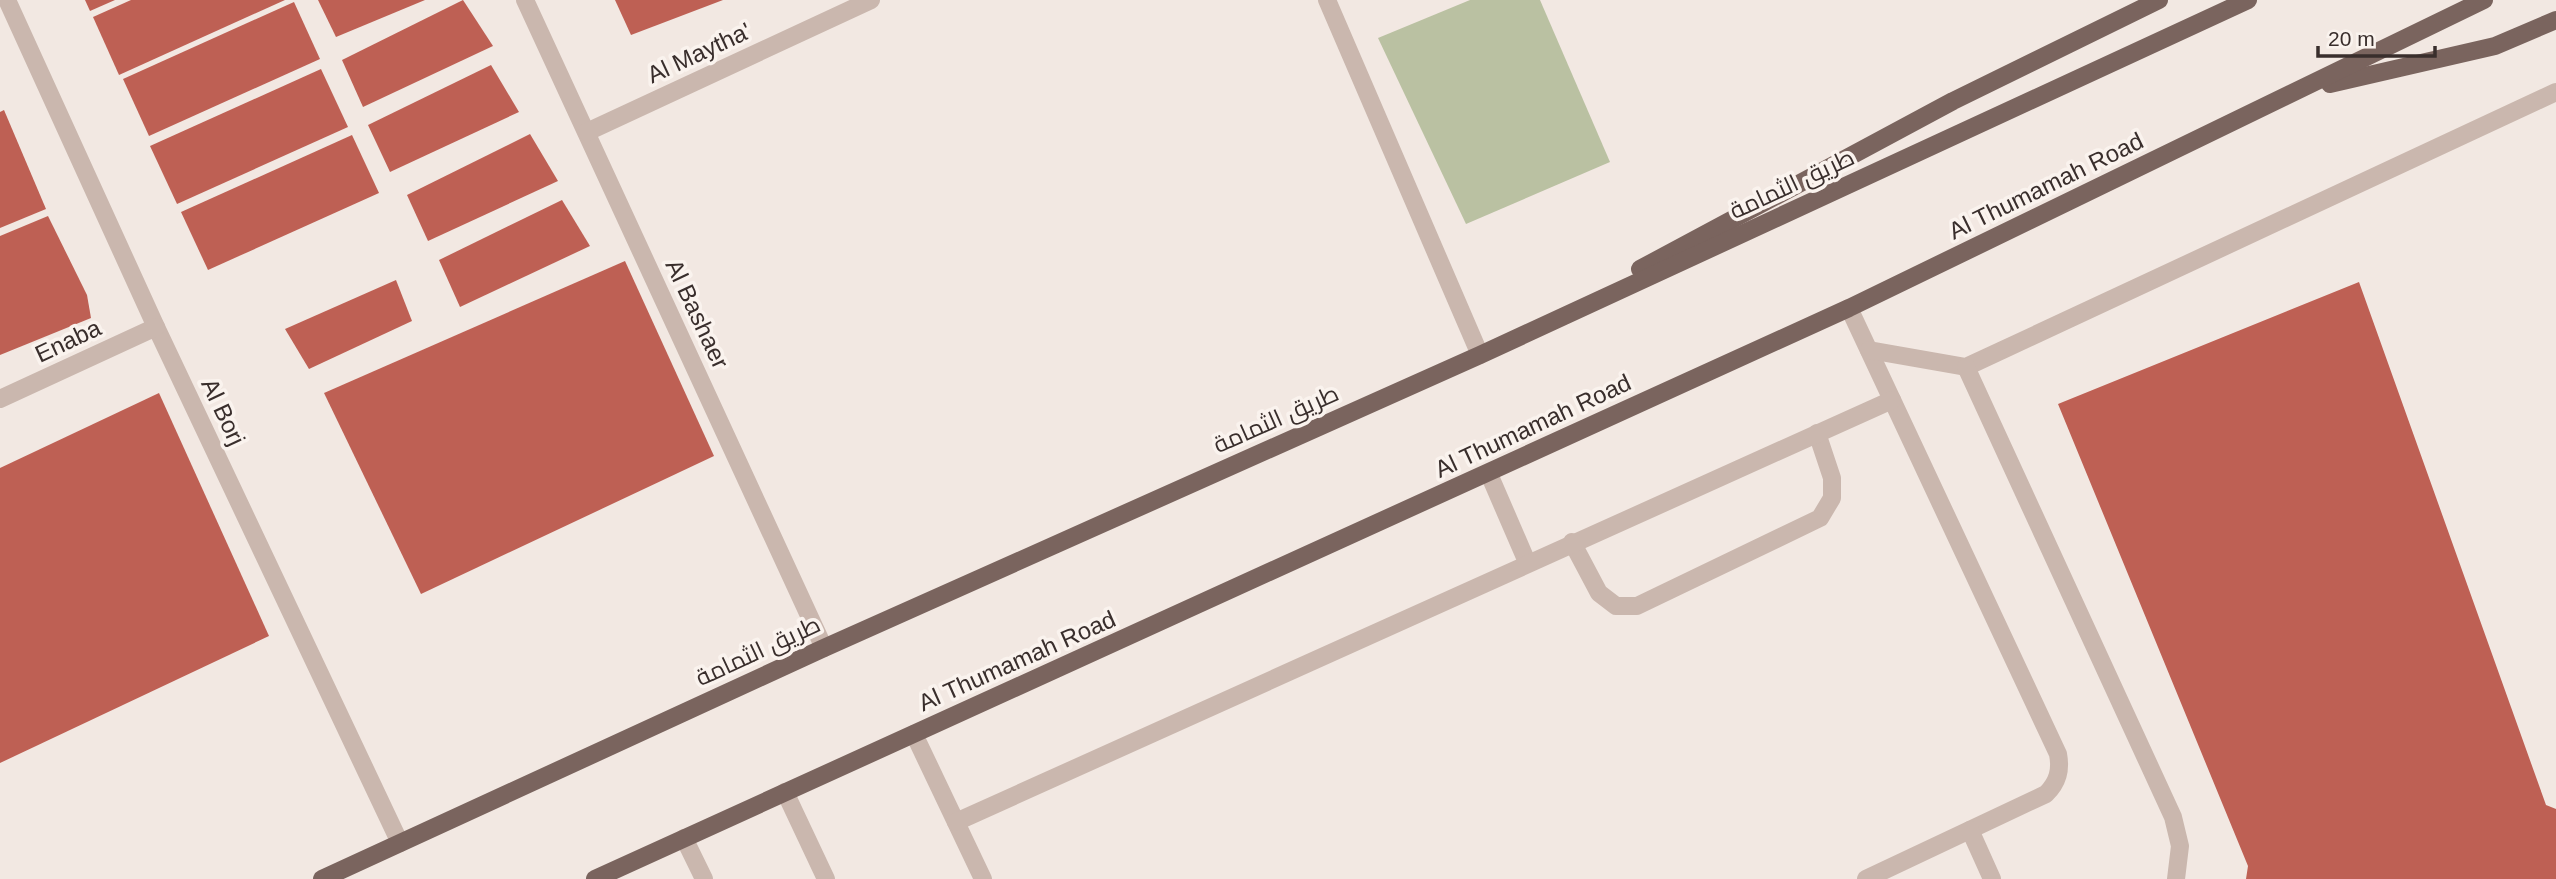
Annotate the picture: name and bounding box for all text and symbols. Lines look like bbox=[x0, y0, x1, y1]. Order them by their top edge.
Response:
scale bar bbox=[2318, 14, 2435, 58]
street label: Al Maytha' bbox=[643, 17, 755, 88]
text: 20 m bbox=[2328, 27, 2375, 50]
street label: Al Thumamah Road bbox=[1944, 127, 2147, 244]
street label: طريق الثمامة bbox=[1725, 143, 1859, 226]
street label: Al Bashaer bbox=[660, 255, 734, 373]
street label: Enaba bbox=[31, 313, 106, 367]
street label: Al Thumamah Road bbox=[1431, 368, 1635, 483]
street label: Al Borj bbox=[196, 374, 251, 450]
street label: طريق الثمامة bbox=[1209, 379, 1343, 460]
street label: Al Thumamah Road bbox=[914, 605, 1120, 716]
street label: طريق الثمامة bbox=[691, 610, 825, 693]

